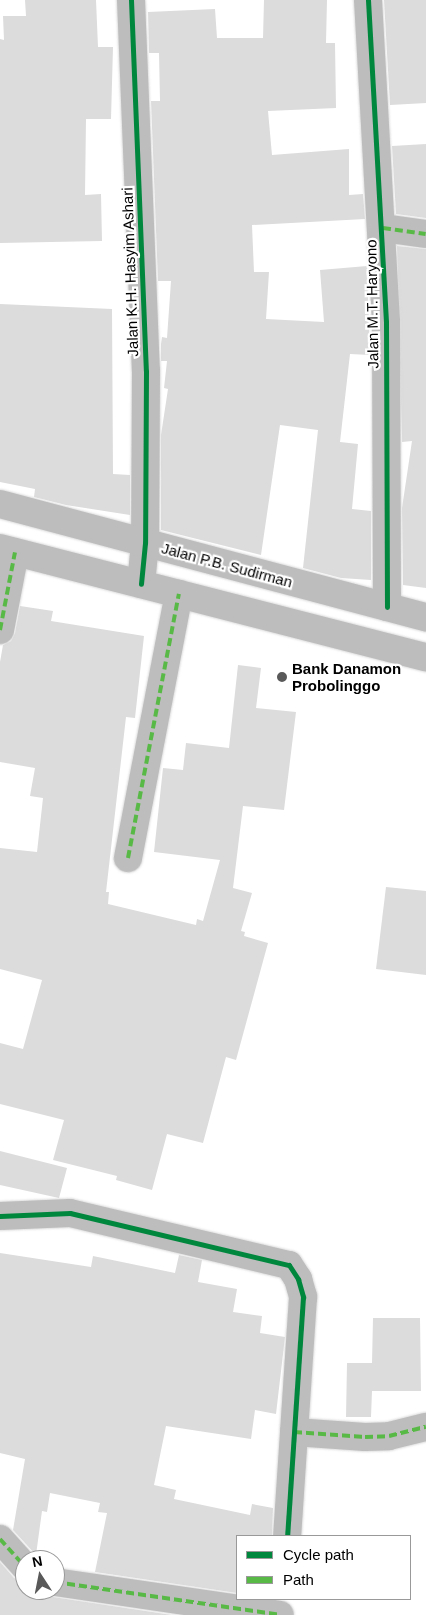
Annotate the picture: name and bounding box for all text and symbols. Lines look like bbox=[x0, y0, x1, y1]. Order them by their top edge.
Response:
street label: Jalan K.H. Hasyim Ashari bbox=[118, 187, 142, 357]
street label: Jalan M.T. Haryono bbox=[362, 239, 382, 369]
street label: Jalan P.B. Sudirman bbox=[160, 539, 294, 591]
place label: Bank Danamon Probolinggo bbox=[292, 659, 401, 694]
marker: Bank Danamon Probolinggo bbox=[276, 671, 288, 683]
legend bbox=[236, 1535, 411, 1600]
text: Cycle path bbox=[283, 1546, 354, 1563]
north arrow bbox=[15, 1550, 65, 1600]
text: N bbox=[31, 1552, 44, 1570]
text: Path bbox=[283, 1571, 314, 1588]

